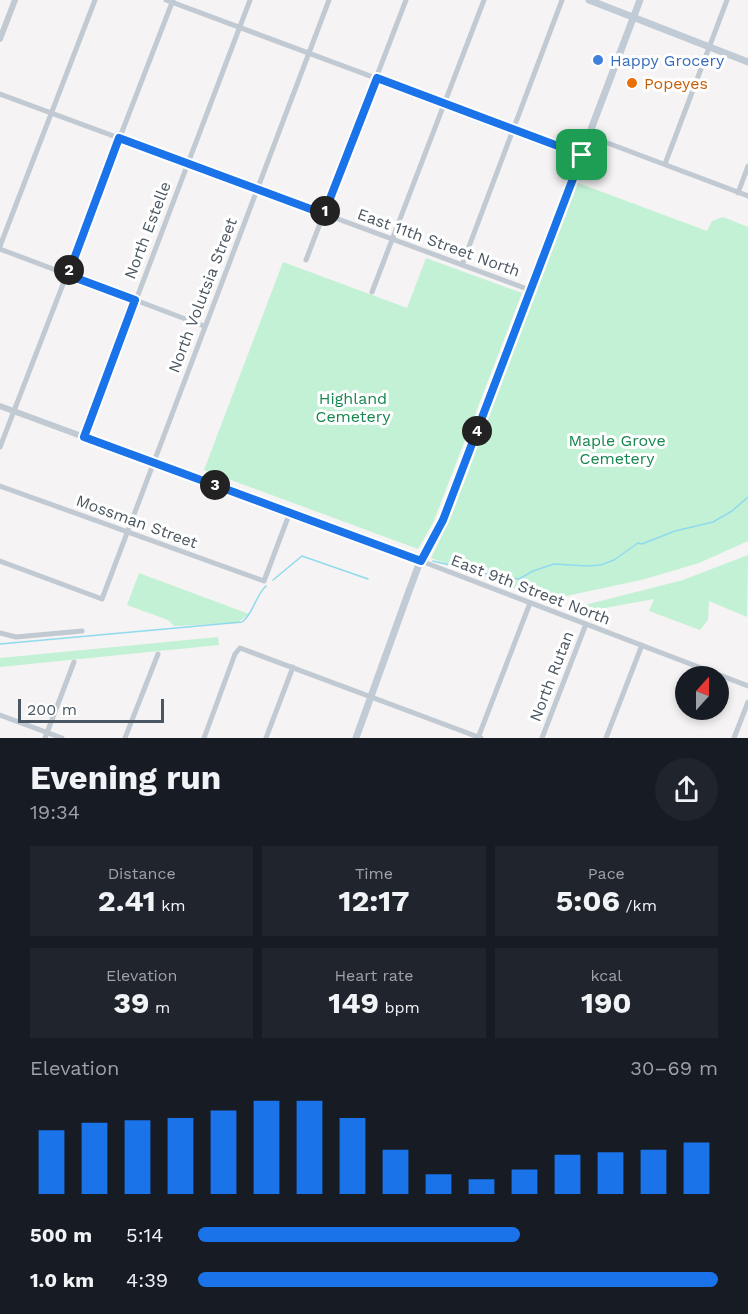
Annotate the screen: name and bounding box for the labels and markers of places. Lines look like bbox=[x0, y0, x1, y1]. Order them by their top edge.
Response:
place label: Happy Grocery bbox=[610, 51, 725, 70]
marker: Happy Grocery bbox=[591, 53, 605, 67]
place label: Popeyes bbox=[644, 74, 708, 93]
marker: Popeyes bbox=[625, 76, 639, 90]
pin bbox=[556, 129, 607, 180]
pin: 1 bbox=[310, 196, 340, 226]
pin: 2 bbox=[54, 255, 84, 285]
pin: 4 bbox=[462, 416, 492, 446]
pin: 3 bbox=[200, 470, 230, 500]

